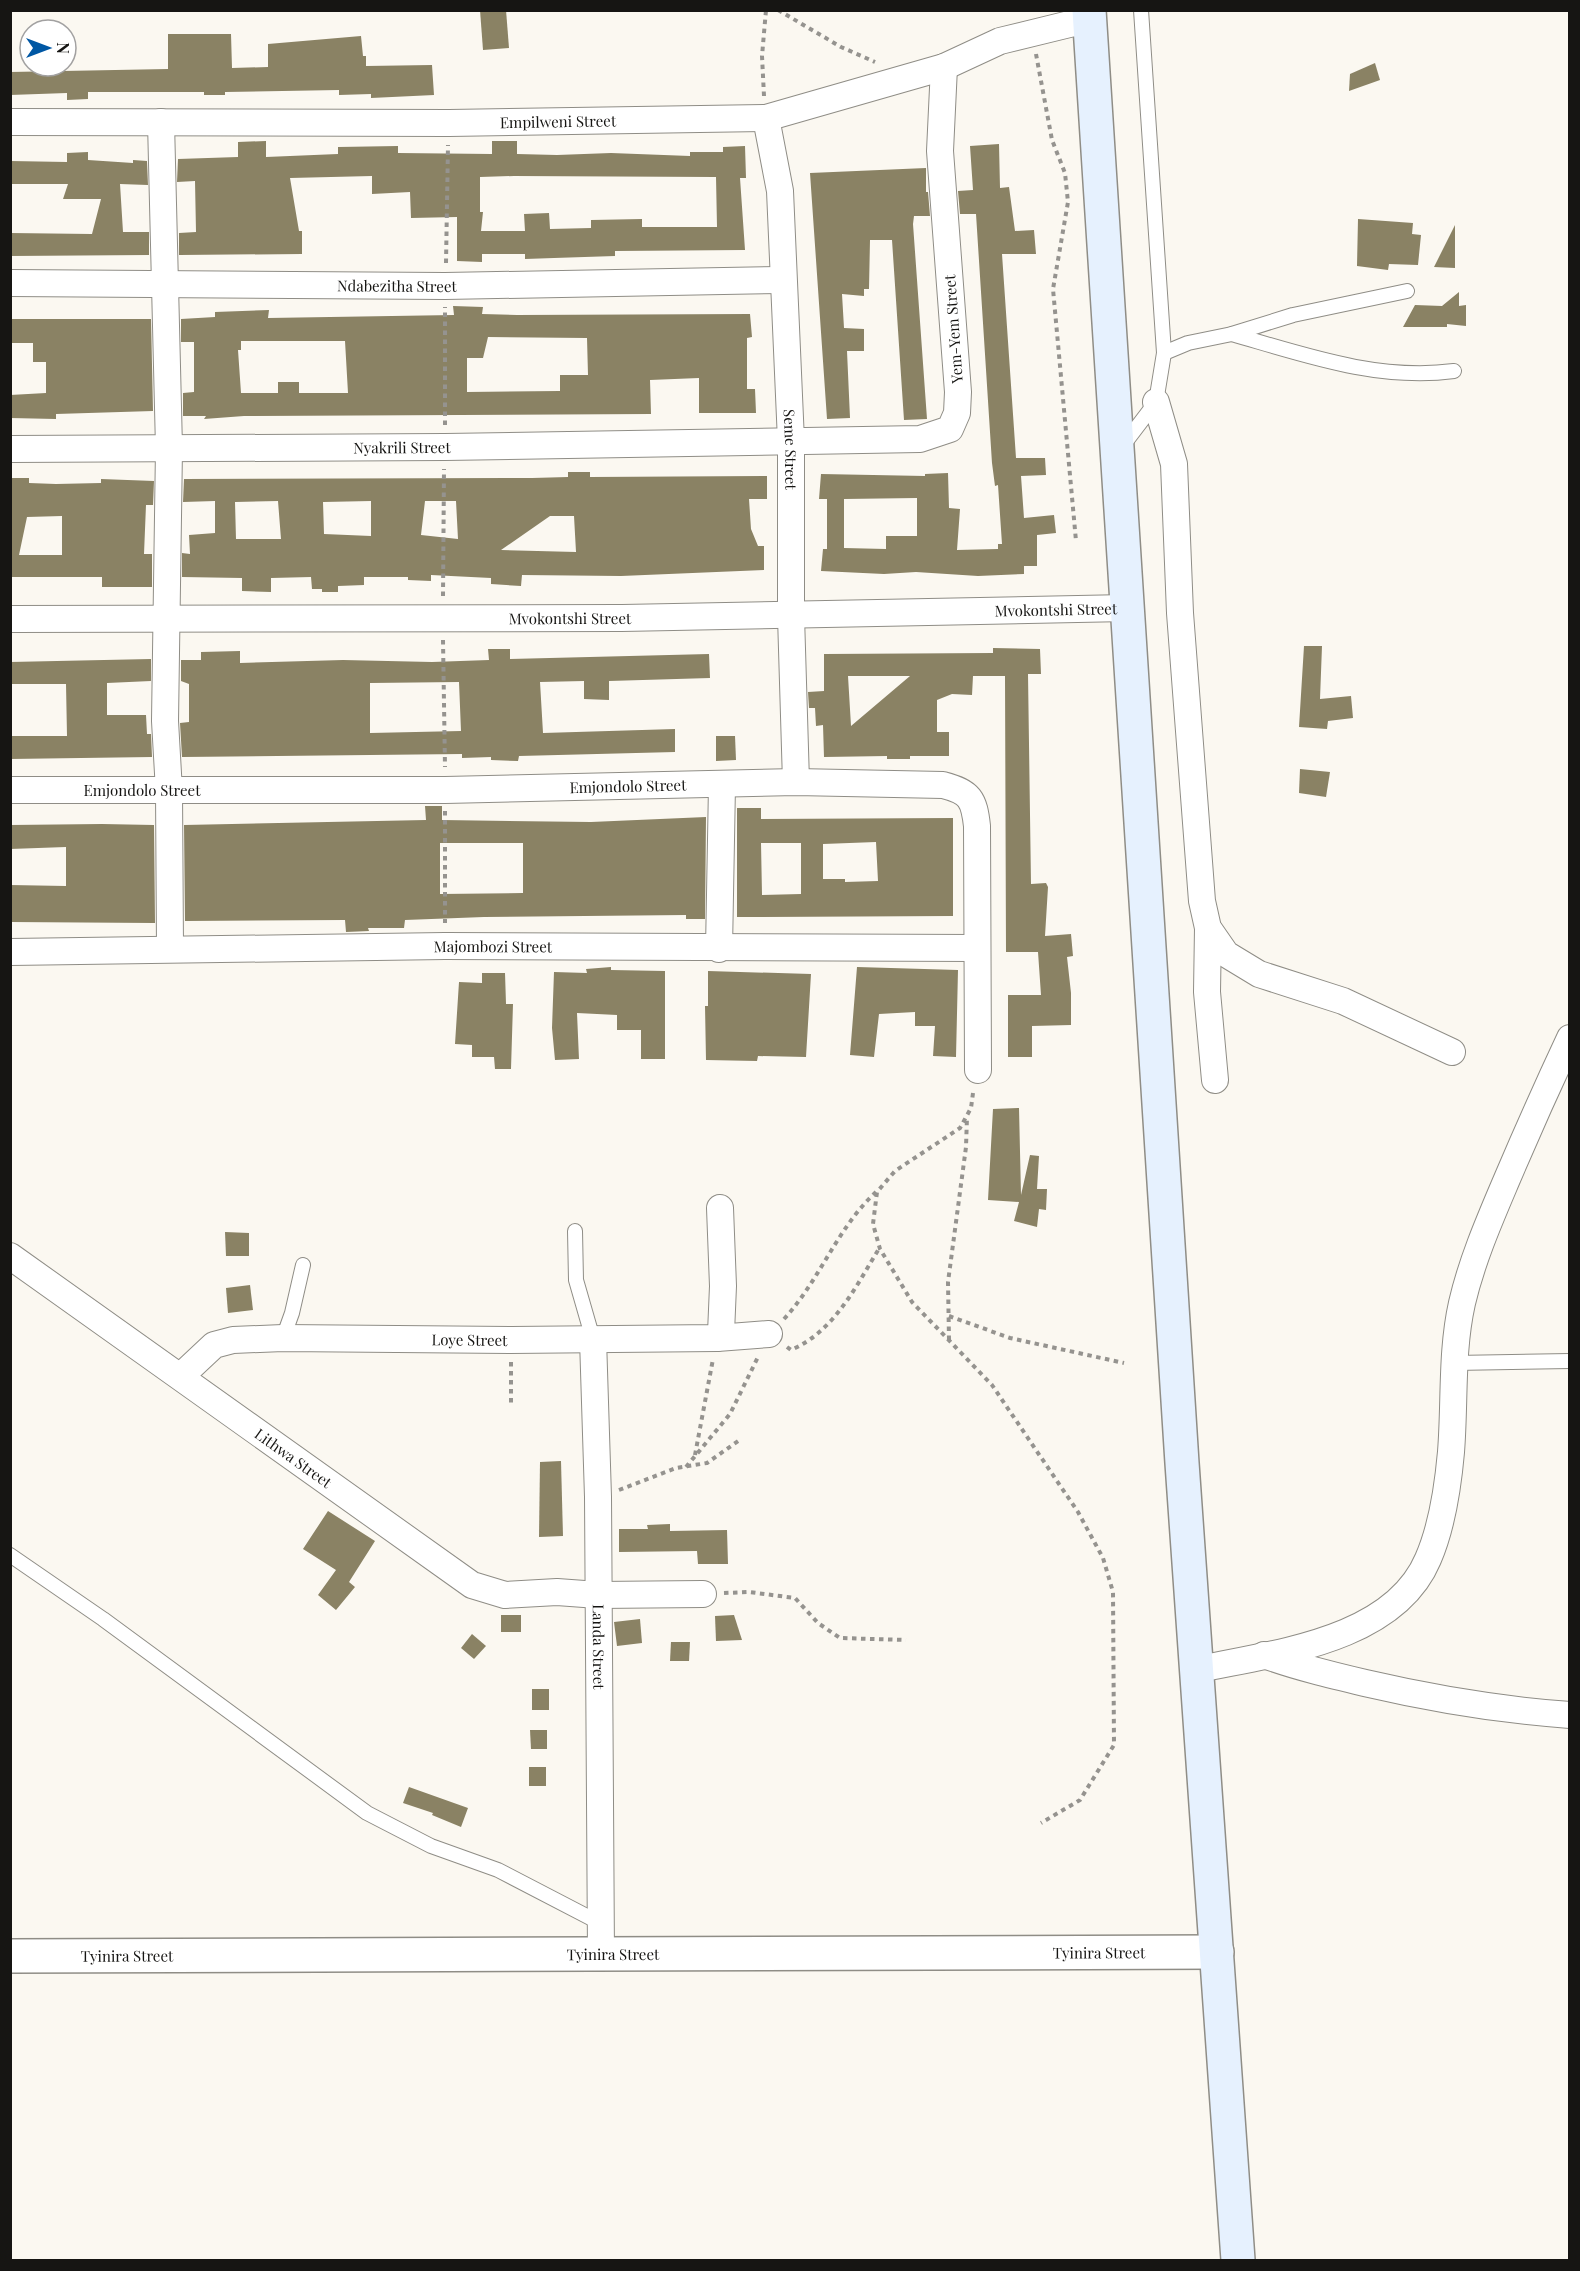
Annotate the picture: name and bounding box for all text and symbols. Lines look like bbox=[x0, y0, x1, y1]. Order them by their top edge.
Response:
north arrow bbox=[18, 18, 78, 78]
text: N bbox=[53, 42, 74, 54]
street label: Empilweni Street bbox=[500, 110, 617, 132]
street label: Yem-Yem Street bbox=[939, 273, 967, 385]
street label: Ndabezitha Street bbox=[337, 275, 458, 296]
street label: Seme Street bbox=[780, 409, 801, 490]
street label: Nyakrili Street bbox=[353, 437, 452, 457]
street label: Mvokontshi Street bbox=[994, 598, 1118, 621]
street label: Mvokontshi Street bbox=[509, 608, 632, 628]
street label: Emjondolo Street bbox=[569, 774, 687, 797]
street label: Emjondolo Street bbox=[84, 780, 201, 800]
street label: Majombozi Street bbox=[434, 936, 553, 956]
street label: Loye Street bbox=[431, 1329, 508, 1350]
street label: Lithwa Street bbox=[251, 1424, 337, 1493]
street label: Landa Street bbox=[589, 1604, 609, 1690]
street label: Tyinira Street bbox=[1053, 1942, 1146, 1963]
street label: Tyinira Street bbox=[567, 1944, 660, 1964]
street label: Tyinira Street bbox=[81, 1945, 174, 1966]

